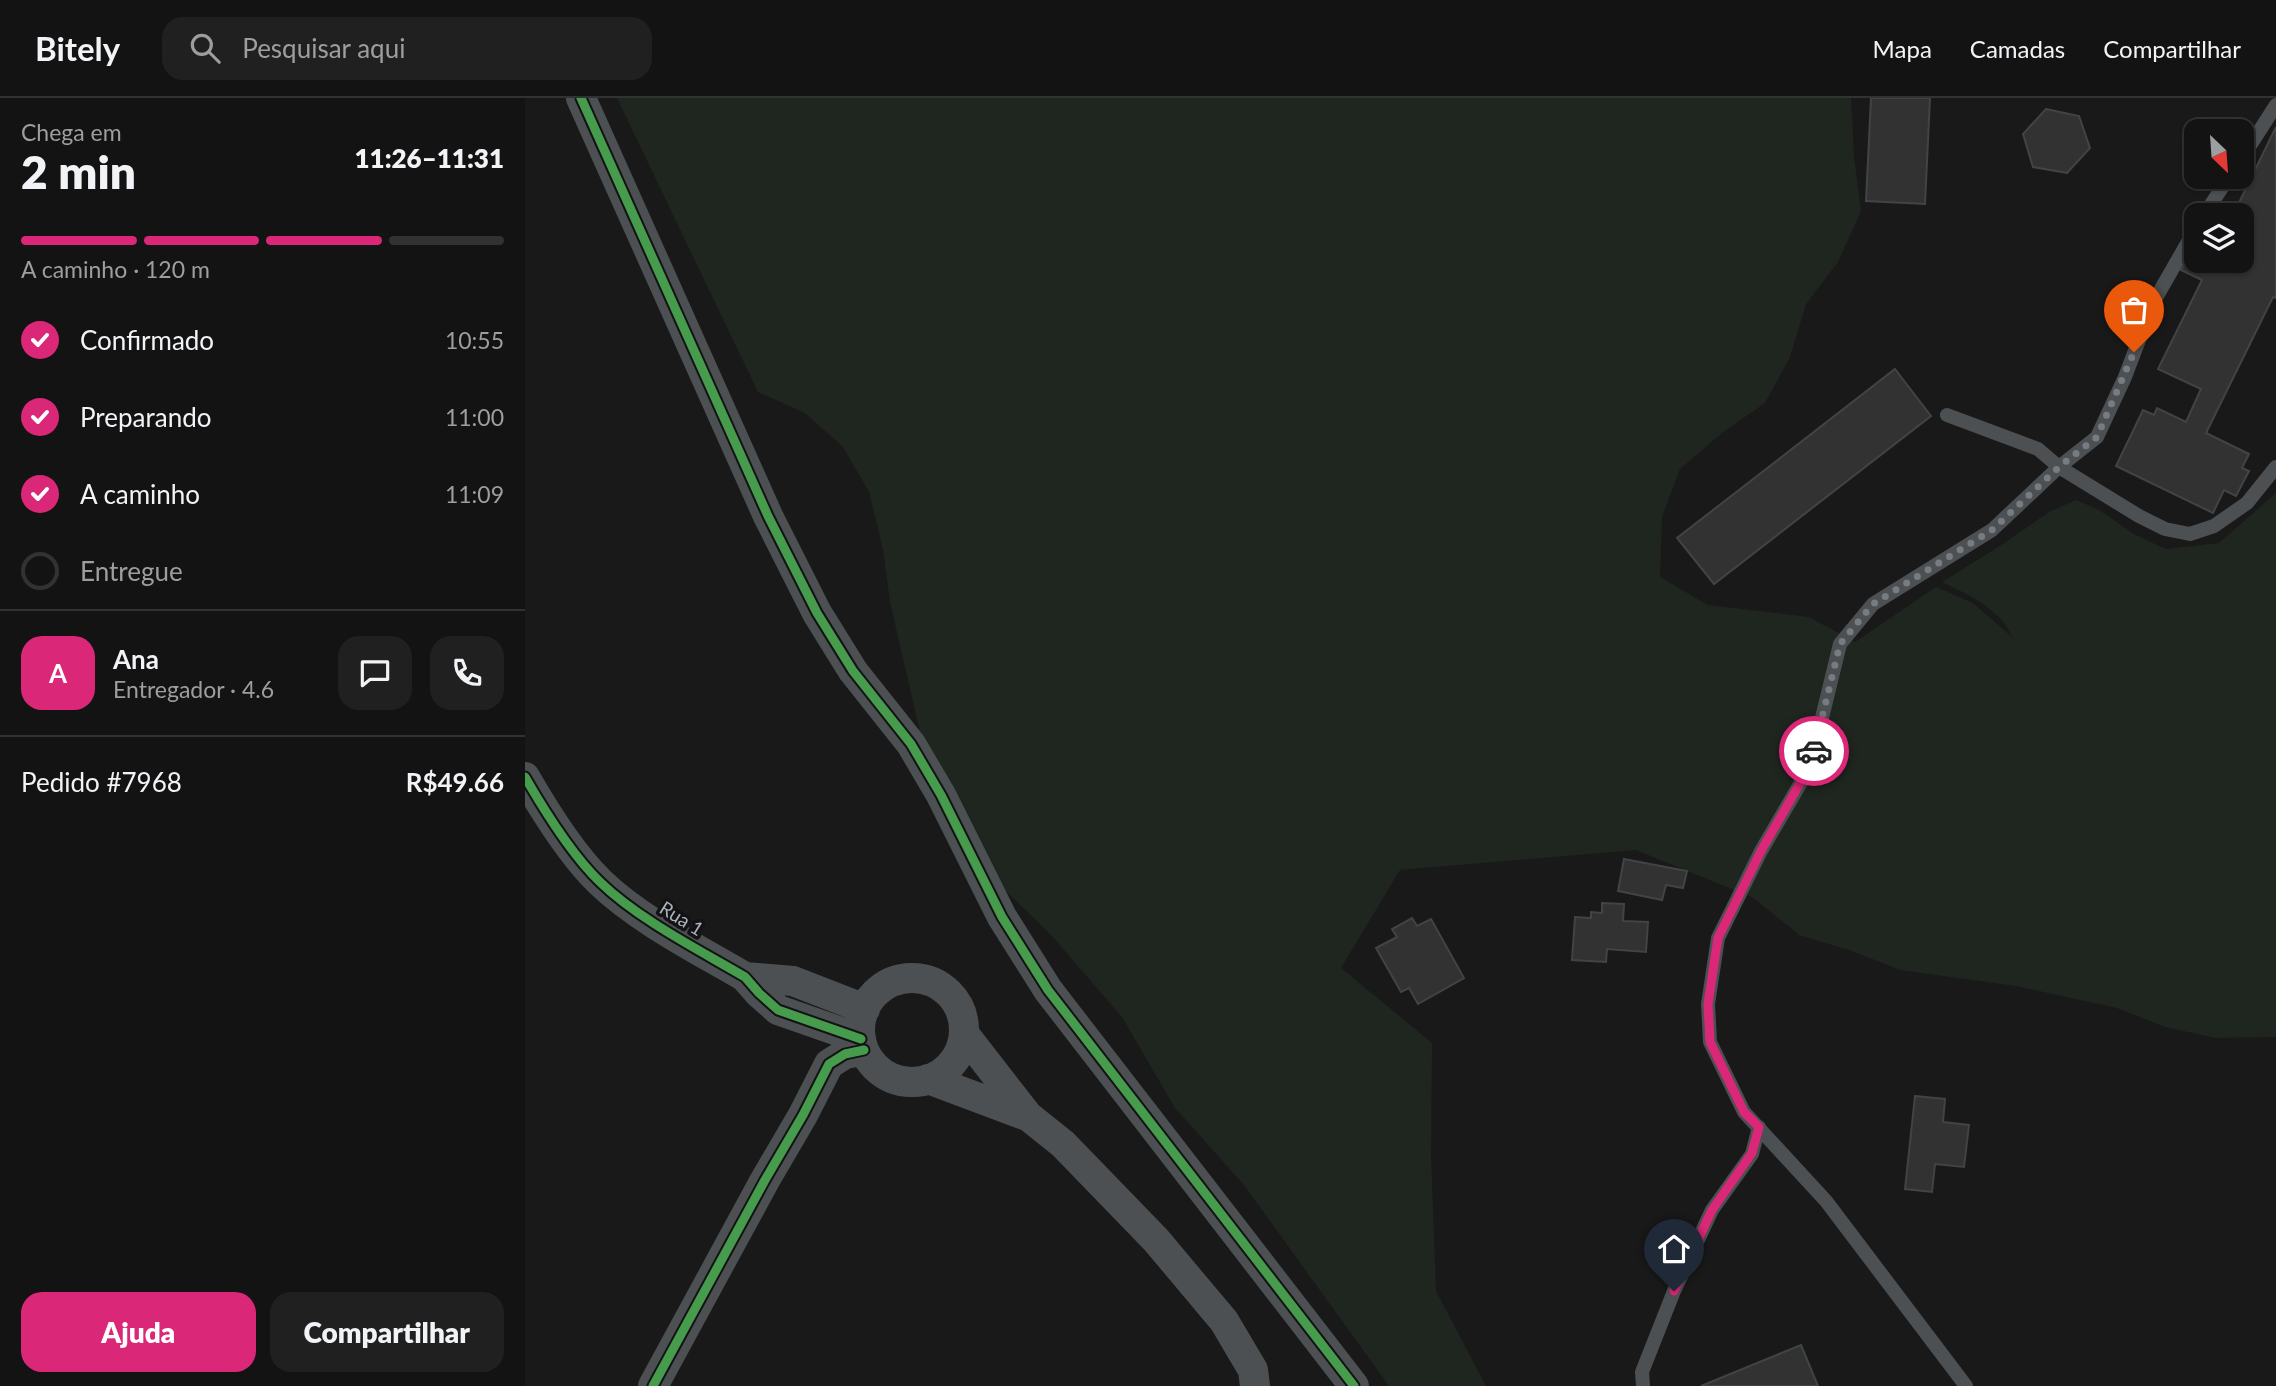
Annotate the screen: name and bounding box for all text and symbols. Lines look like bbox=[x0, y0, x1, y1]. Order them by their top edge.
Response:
search box bbox=[162, 17, 652, 80]
text: Bitely bbox=[35, 28, 120, 68]
icon: search bbox=[186, 29, 224, 67]
text: Pesquisar aqui bbox=[242, 32, 405, 64]
text: Mapa bbox=[1873, 34, 1932, 63]
text: Camadas bbox=[1970, 34, 2065, 63]
text: Compartilhar bbox=[2103, 34, 2241, 63]
text: Chega em bbox=[21, 118, 122, 146]
north arrow bbox=[2184, 119, 2254, 189]
map controls bbox=[2184, 119, 2254, 273]
text: 11:26–11:31 bbox=[354, 142, 504, 174]
text: 2 min bbox=[21, 144, 136, 199]
button: layers bbox=[2184, 203, 2254, 273]
text: A caminho · 120 m bbox=[21, 255, 210, 283]
pin bbox=[2104, 280, 2164, 352]
icon: bag bbox=[2115, 291, 2153, 329]
icon: check bbox=[21, 321, 59, 359]
text: Confirmado bbox=[80, 324, 214, 356]
text: 10:55 bbox=[445, 326, 504, 354]
icon: check bbox=[21, 398, 59, 436]
text: Preparando bbox=[80, 401, 212, 433]
text: 11:00 bbox=[445, 403, 504, 431]
icon: check bbox=[21, 475, 59, 513]
text: A caminho bbox=[80, 478, 200, 510]
text: 11:09 bbox=[445, 480, 504, 508]
text: Entregue bbox=[80, 555, 183, 587]
button: chat bbox=[338, 636, 412, 710]
button: phone bbox=[430, 636, 504, 710]
text: Ana bbox=[113, 643, 159, 675]
text: A bbox=[49, 657, 67, 689]
text: Entregador · 4.6 bbox=[113, 675, 274, 703]
courier bbox=[1779, 716, 1849, 786]
icon: car bbox=[1795, 732, 1833, 770]
text: Pedido #7968 bbox=[21, 766, 182, 798]
text: R$49.66 bbox=[406, 766, 504, 798]
street label: Rua 1 bbox=[656, 896, 708, 940]
pin bbox=[1644, 1219, 1704, 1291]
icon: home bbox=[1655, 1230, 1693, 1268]
button: Ajuda bbox=[21, 1292, 256, 1372]
button: Compartilhar bbox=[270, 1292, 504, 1372]

